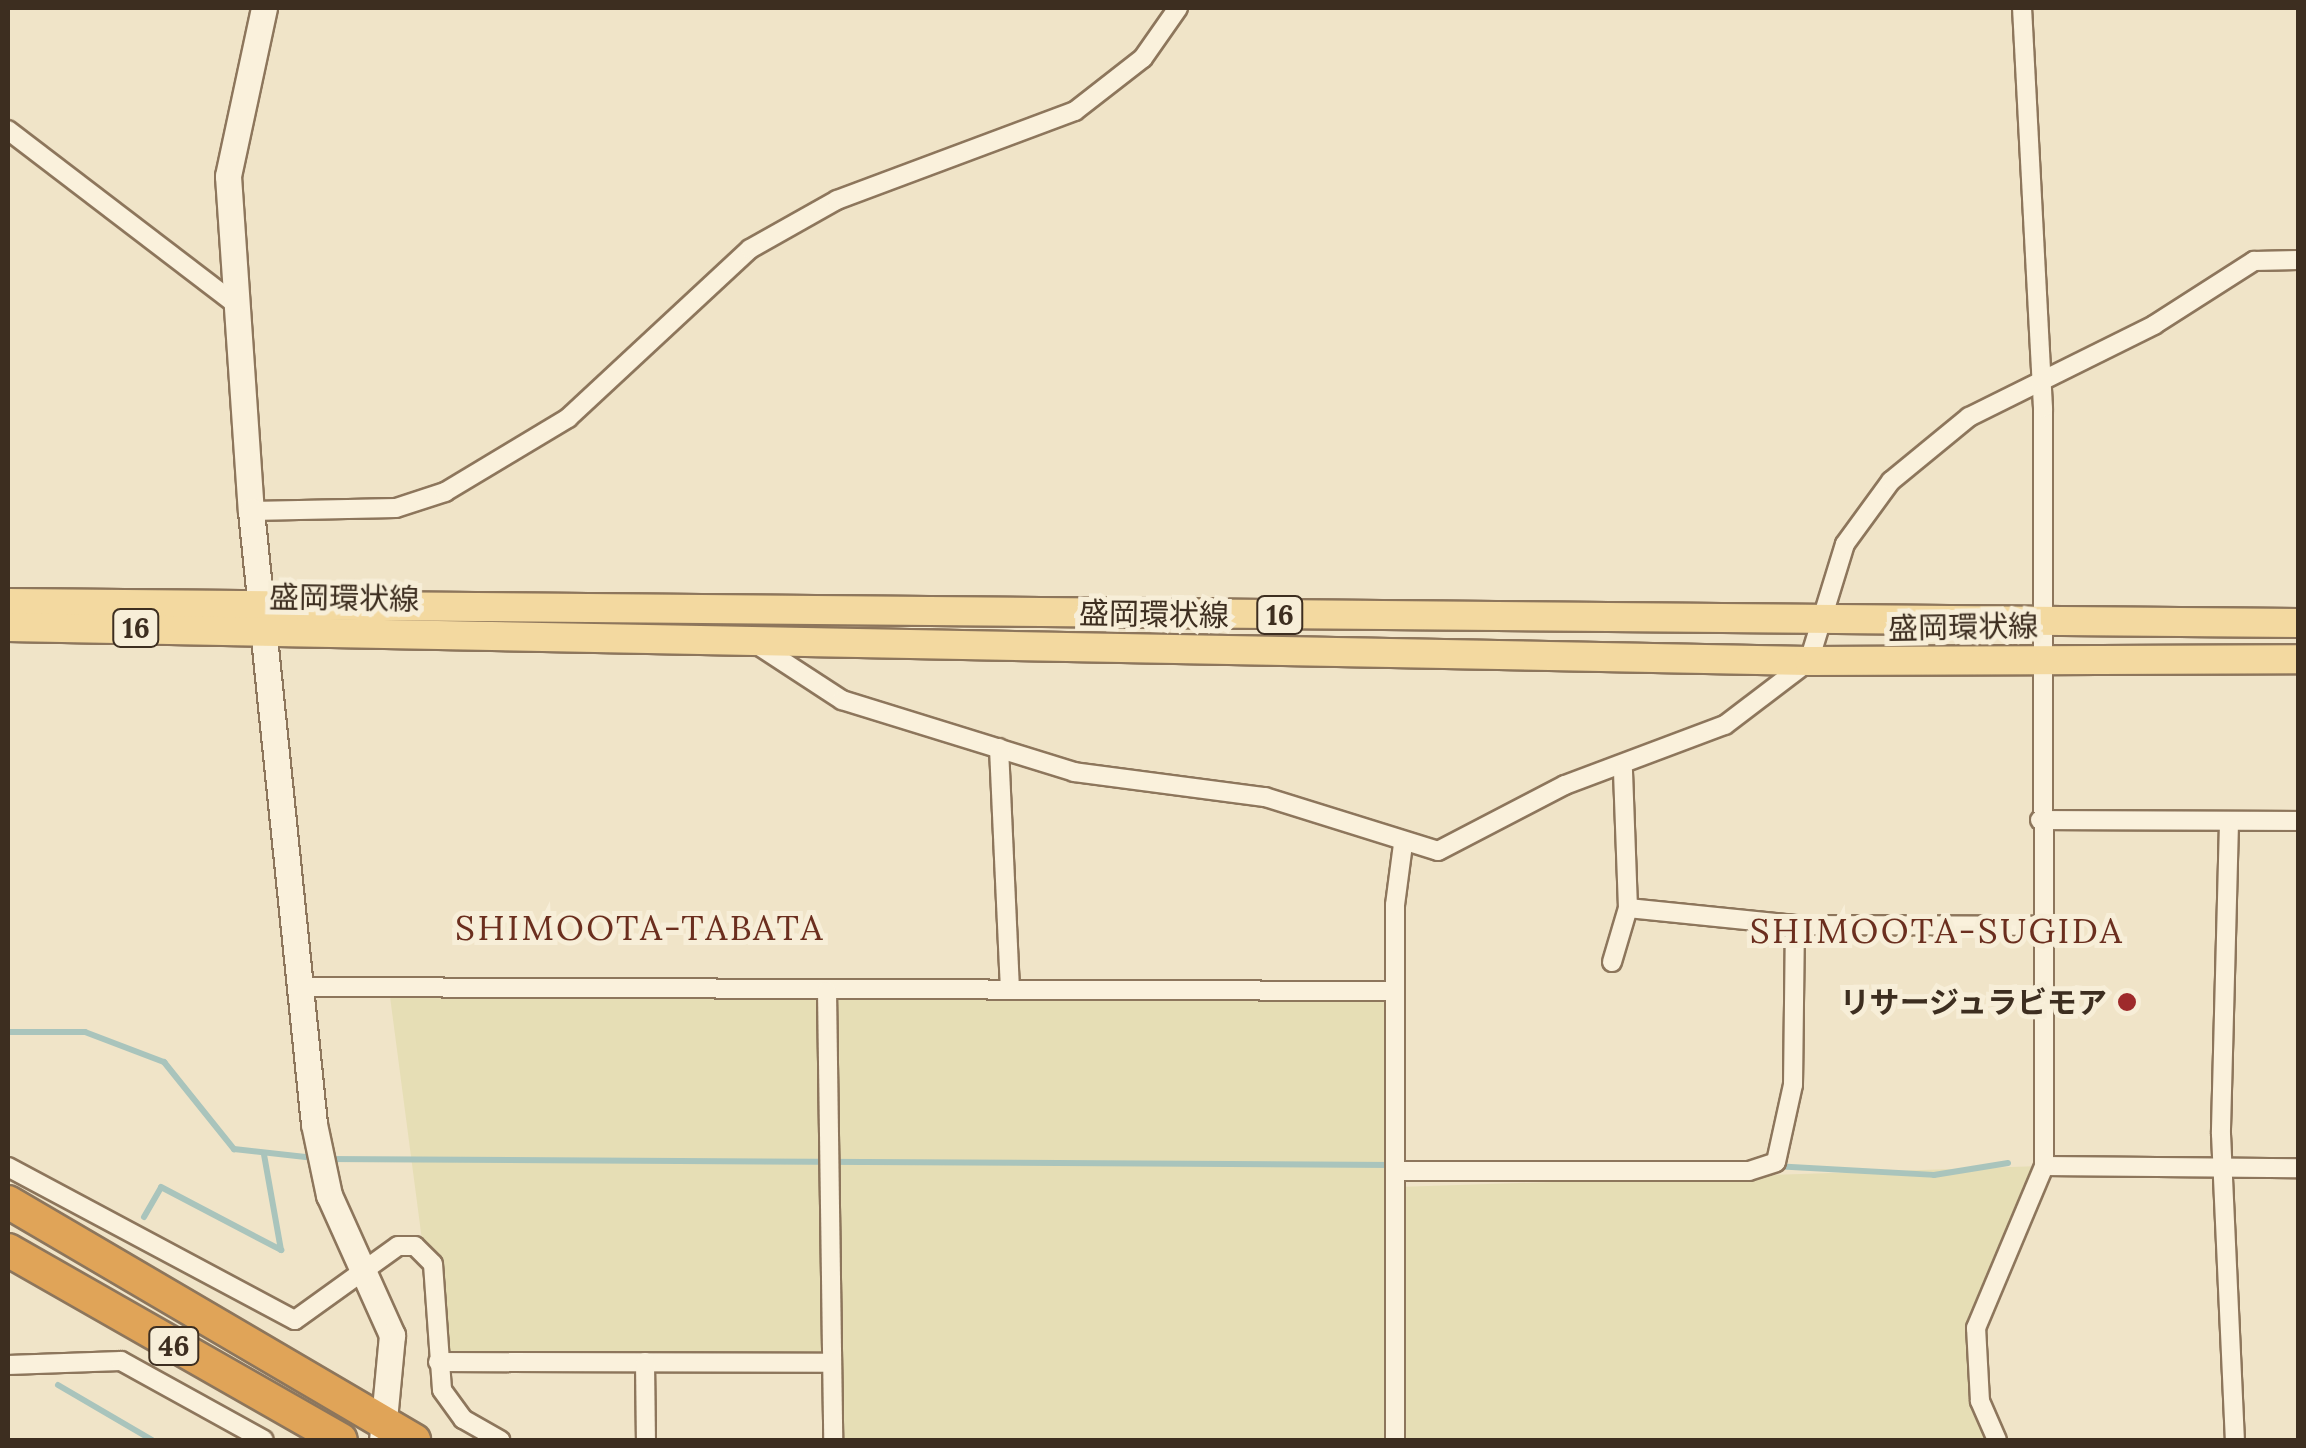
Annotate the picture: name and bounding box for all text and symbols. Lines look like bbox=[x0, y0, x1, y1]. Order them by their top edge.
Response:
street label: 盛岡環状線 bbox=[269, 579, 419, 617]
road number: 16 bbox=[1255, 592, 1305, 638]
street label: 盛岡環状線 bbox=[1079, 595, 1229, 633]
road number: 16 bbox=[111, 605, 161, 651]
street label: 盛岡環状線 bbox=[1888, 608, 2038, 646]
district label: SHIMOOTA-TABATA bbox=[455, 907, 825, 949]
district label: SHIMOOTA-SUGIDA bbox=[1750, 910, 2124, 952]
place label: リサージュラビモア bbox=[1837, 984, 2107, 1020]
marker: リサージュラビモア bbox=[2116, 991, 2138, 1013]
road number: 46 bbox=[146, 1323, 202, 1369]

